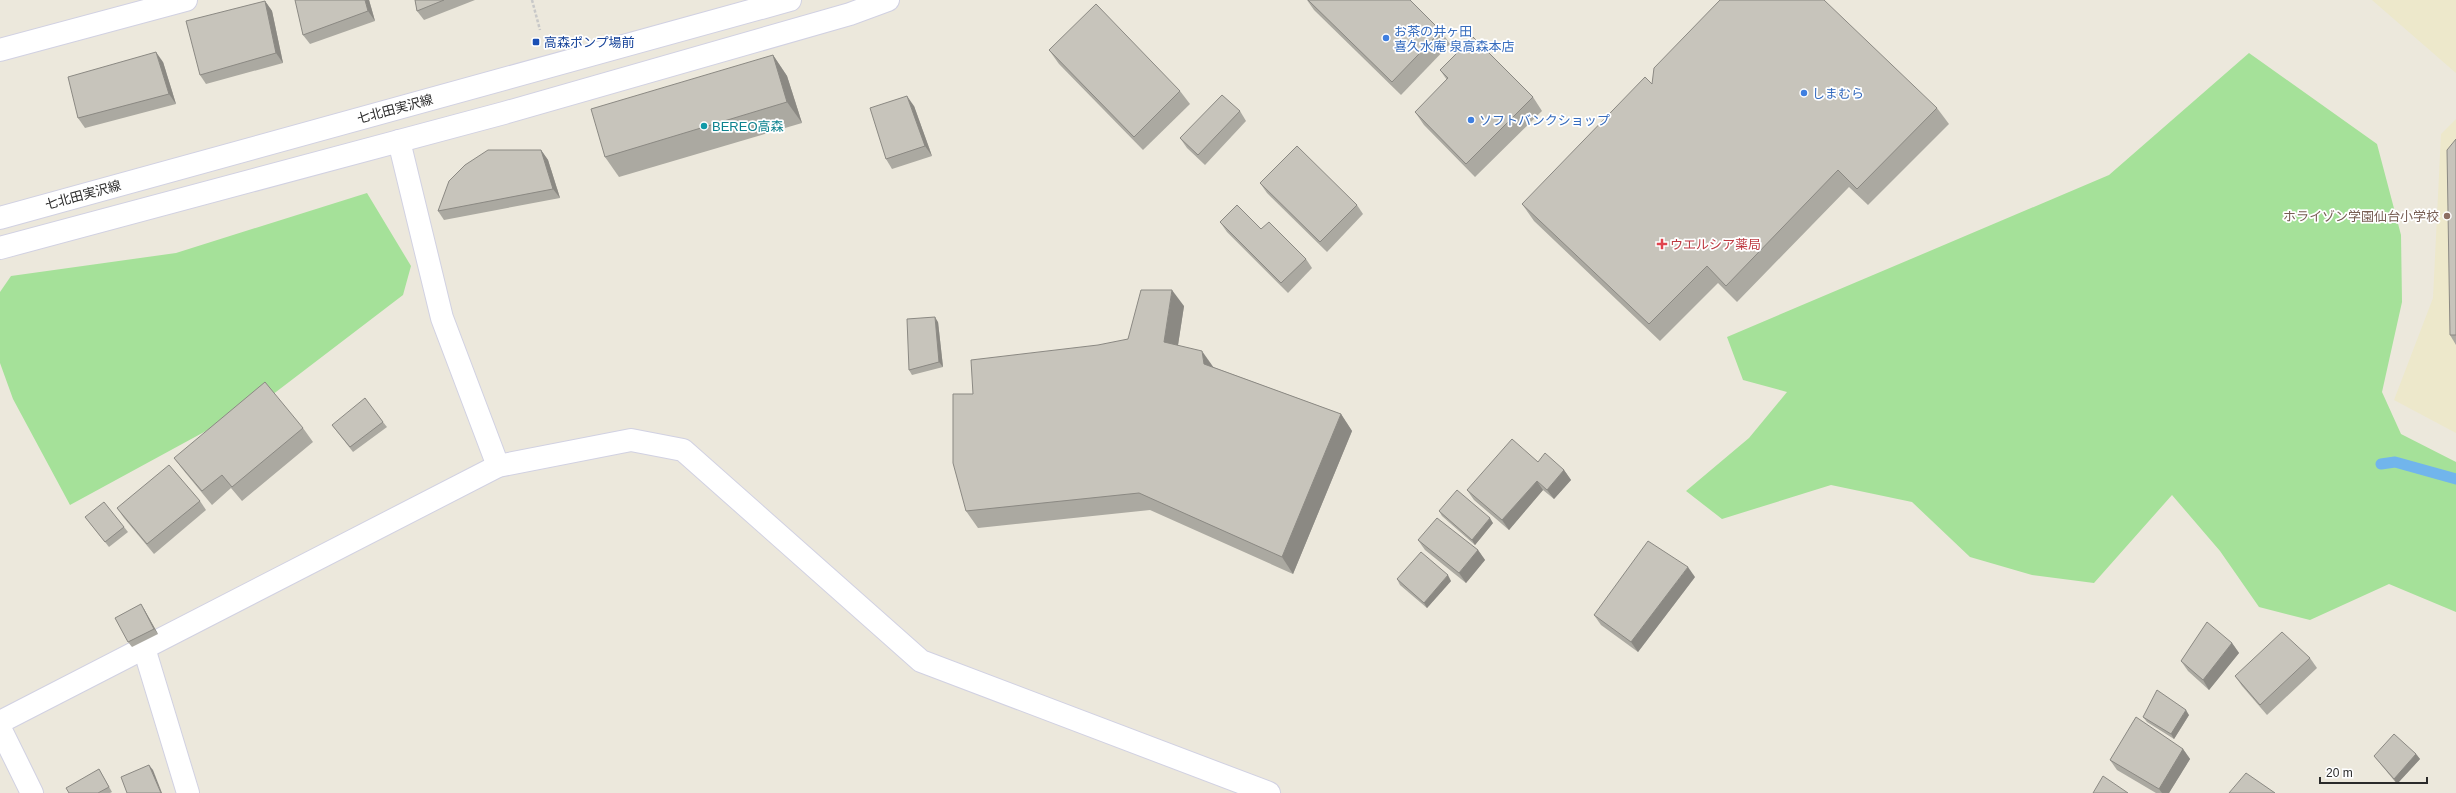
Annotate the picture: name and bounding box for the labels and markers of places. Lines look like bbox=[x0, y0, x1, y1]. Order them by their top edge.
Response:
place label: お茶の井ヶ田 喜久水庵 泉高森本店 bbox=[1394, 24, 1515, 54]
marker: お茶の井ヶ田 喜久水庵 泉高森本店 bbox=[1381, 33, 1391, 43]
place label: 高森ポンプ場前 bbox=[544, 35, 635, 50]
marker: 高森ポンプ場前 bbox=[531, 37, 541, 47]
place label: しまむら bbox=[1812, 86, 1864, 101]
marker: しまむら bbox=[1799, 88, 1809, 98]
place label: ソフトバンクショップ bbox=[1479, 113, 1610, 128]
marker: ソフトバンクショップ bbox=[1466, 115, 1476, 125]
place label: BEREO高森 bbox=[712, 119, 784, 134]
marker: BEREO高森 bbox=[699, 121, 709, 131]
place label: ホライゾン学園仙台小学校 bbox=[2283, 209, 2439, 224]
marker: ホライゾン学園仙台小学校 bbox=[2442, 211, 2452, 221]
place label: ウエルシア薬局 bbox=[1670, 237, 1761, 252]
marker: ウエルシア薬局 bbox=[1657, 239, 1667, 249]

